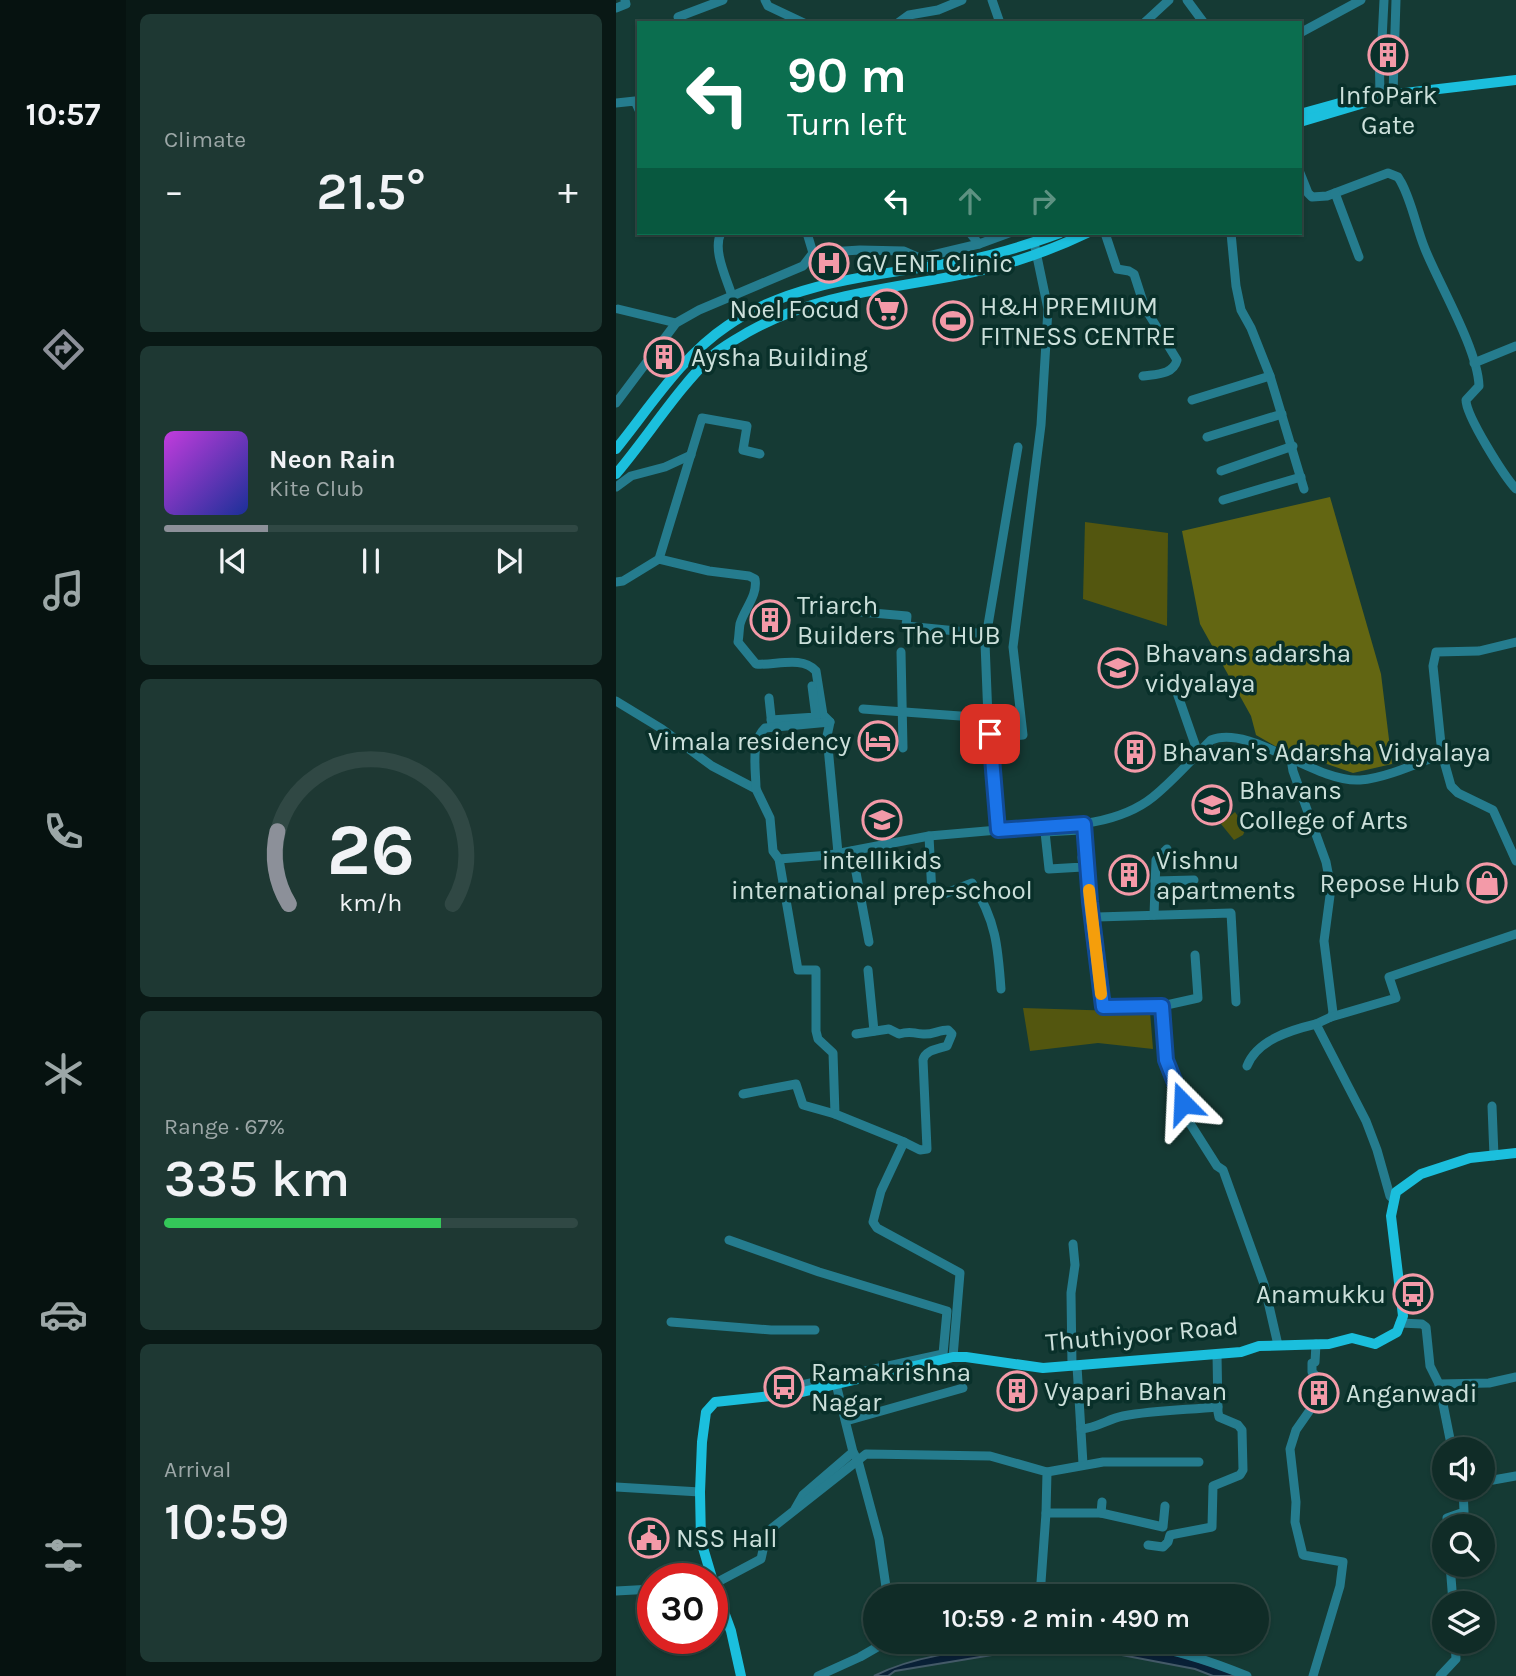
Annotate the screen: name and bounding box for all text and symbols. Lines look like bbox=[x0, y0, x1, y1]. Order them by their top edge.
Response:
building icon: InfoPark Gate bbox=[1367, 34, 1409, 76]
text: 90 m bbox=[787, 47, 907, 104]
icon: left bbox=[672, 49, 763, 140]
place label: InfoPark Gate bbox=[1339, 80, 1437, 141]
text: 10:57 bbox=[26, 96, 100, 133]
text: Turn left bbox=[787, 106, 907, 143]
text: Climate bbox=[164, 126, 246, 153]
text: 21.5° bbox=[316, 161, 426, 222]
text: − bbox=[164, 169, 184, 214]
text: + bbox=[558, 169, 578, 214]
icon: left bbox=[878, 182, 916, 220]
icon: ahead bbox=[951, 182, 989, 220]
icon: right bbox=[1024, 182, 1062, 220]
hospital icon: GV ENT Clinic bbox=[808, 242, 850, 284]
place label: GV ENT Clinic bbox=[856, 248, 1013, 279]
supermarket icon: Noel Focud bbox=[866, 288, 908, 330]
place label: H&H PREMIUM FITNESS CENTRE bbox=[980, 291, 1176, 352]
place label: Noel Focud bbox=[730, 294, 860, 325]
sports icon: H&H PREMIUM FITNESS CENTRE bbox=[932, 300, 974, 342]
icon: directions bbox=[39, 325, 88, 374]
building icon: Aysha Building bbox=[643, 336, 685, 378]
place label: Aysha Building bbox=[691, 342, 868, 373]
text: Neon Rain bbox=[269, 444, 396, 475]
text: Kite Club bbox=[269, 475, 364, 502]
icon: previous bbox=[214, 542, 252, 580]
icon: pause bbox=[352, 542, 390, 580]
icon: next bbox=[490, 542, 528, 580]
icon: music bbox=[39, 566, 88, 615]
place label: Triarch Builders The HUB bbox=[797, 590, 1001, 651]
building icon: Triarch Builders The HUB bbox=[749, 599, 791, 641]
place label: Bhavans adarsha vidyalaya bbox=[1145, 638, 1351, 699]
school or university icon: Bhavans adarsha vidyalaya bbox=[1097, 647, 1139, 689]
pin bbox=[960, 704, 1020, 764]
icon: arrive bbox=[971, 715, 1009, 753]
hotel icon: Vimala residency bbox=[857, 720, 899, 762]
place label: Vimala residency bbox=[648, 726, 851, 757]
building icon: Bhavan's Adarsha Vidyalaya bbox=[1114, 731, 1156, 773]
place label: Bhavan's Adarsha Vidyalaya bbox=[1162, 737, 1491, 768]
place label: Bhavans College of Arts bbox=[1239, 775, 1408, 836]
school or university icon: Bhavans College of Arts bbox=[1191, 784, 1233, 826]
school or university icon: intellikids international prep-school bbox=[861, 799, 903, 841]
icon: phone bbox=[39, 807, 88, 856]
text: 26 bbox=[327, 807, 415, 892]
place label: intellikids international prep-school bbox=[731, 845, 1033, 906]
place label: Vishnu apartments bbox=[1156, 845, 1296, 906]
building icon: Vishnu apartments bbox=[1108, 854, 1150, 896]
shop icon: Repose Hub bbox=[1466, 862, 1508, 904]
place label: Repose Hub bbox=[1320, 868, 1460, 899]
text: km/h bbox=[339, 888, 403, 917]
icon: climate bbox=[39, 1049, 88, 1098]
position arrow bbox=[1146, 1066, 1220, 1140]
text: Range · 67% bbox=[164, 1113, 285, 1140]
text: 335 km bbox=[164, 1148, 350, 1209]
bus stop icon: Anamukku bbox=[1392, 1273, 1434, 1315]
place label: Anamukku bbox=[1256, 1279, 1386, 1310]
icon: car bbox=[39, 1290, 88, 1339]
street label: Thuthiyoor Road bbox=[1044, 1310, 1240, 1358]
place label: Ramakrishna Nagar bbox=[811, 1357, 971, 1418]
bus stop icon: Ramakrishna Nagar bbox=[763, 1366, 805, 1408]
building icon: Vyapari Bhavan bbox=[996, 1370, 1038, 1412]
building icon: Anganwadi bbox=[1298, 1372, 1340, 1414]
place label: Vyapari Bhavan bbox=[1044, 1376, 1227, 1407]
place label: Anganwadi bbox=[1346, 1378, 1478, 1409]
map controls bbox=[1432, 1437, 1495, 1654]
button: sound bbox=[1432, 1437, 1495, 1500]
text: Arrival bbox=[164, 1456, 231, 1483]
text: 10:59 bbox=[164, 1491, 289, 1552]
button: search bbox=[1432, 1514, 1495, 1577]
public building icon: NSS Hall bbox=[628, 1517, 670, 1559]
place label: NSS Hall bbox=[676, 1523, 778, 1554]
icon: filters bbox=[39, 1531, 88, 1580]
speed limit sign: 30 bbox=[637, 1563, 728, 1654]
button: layers bbox=[1432, 1591, 1495, 1654]
text: 10:59 · 2 min · 490 m bbox=[942, 1603, 1190, 1634]

